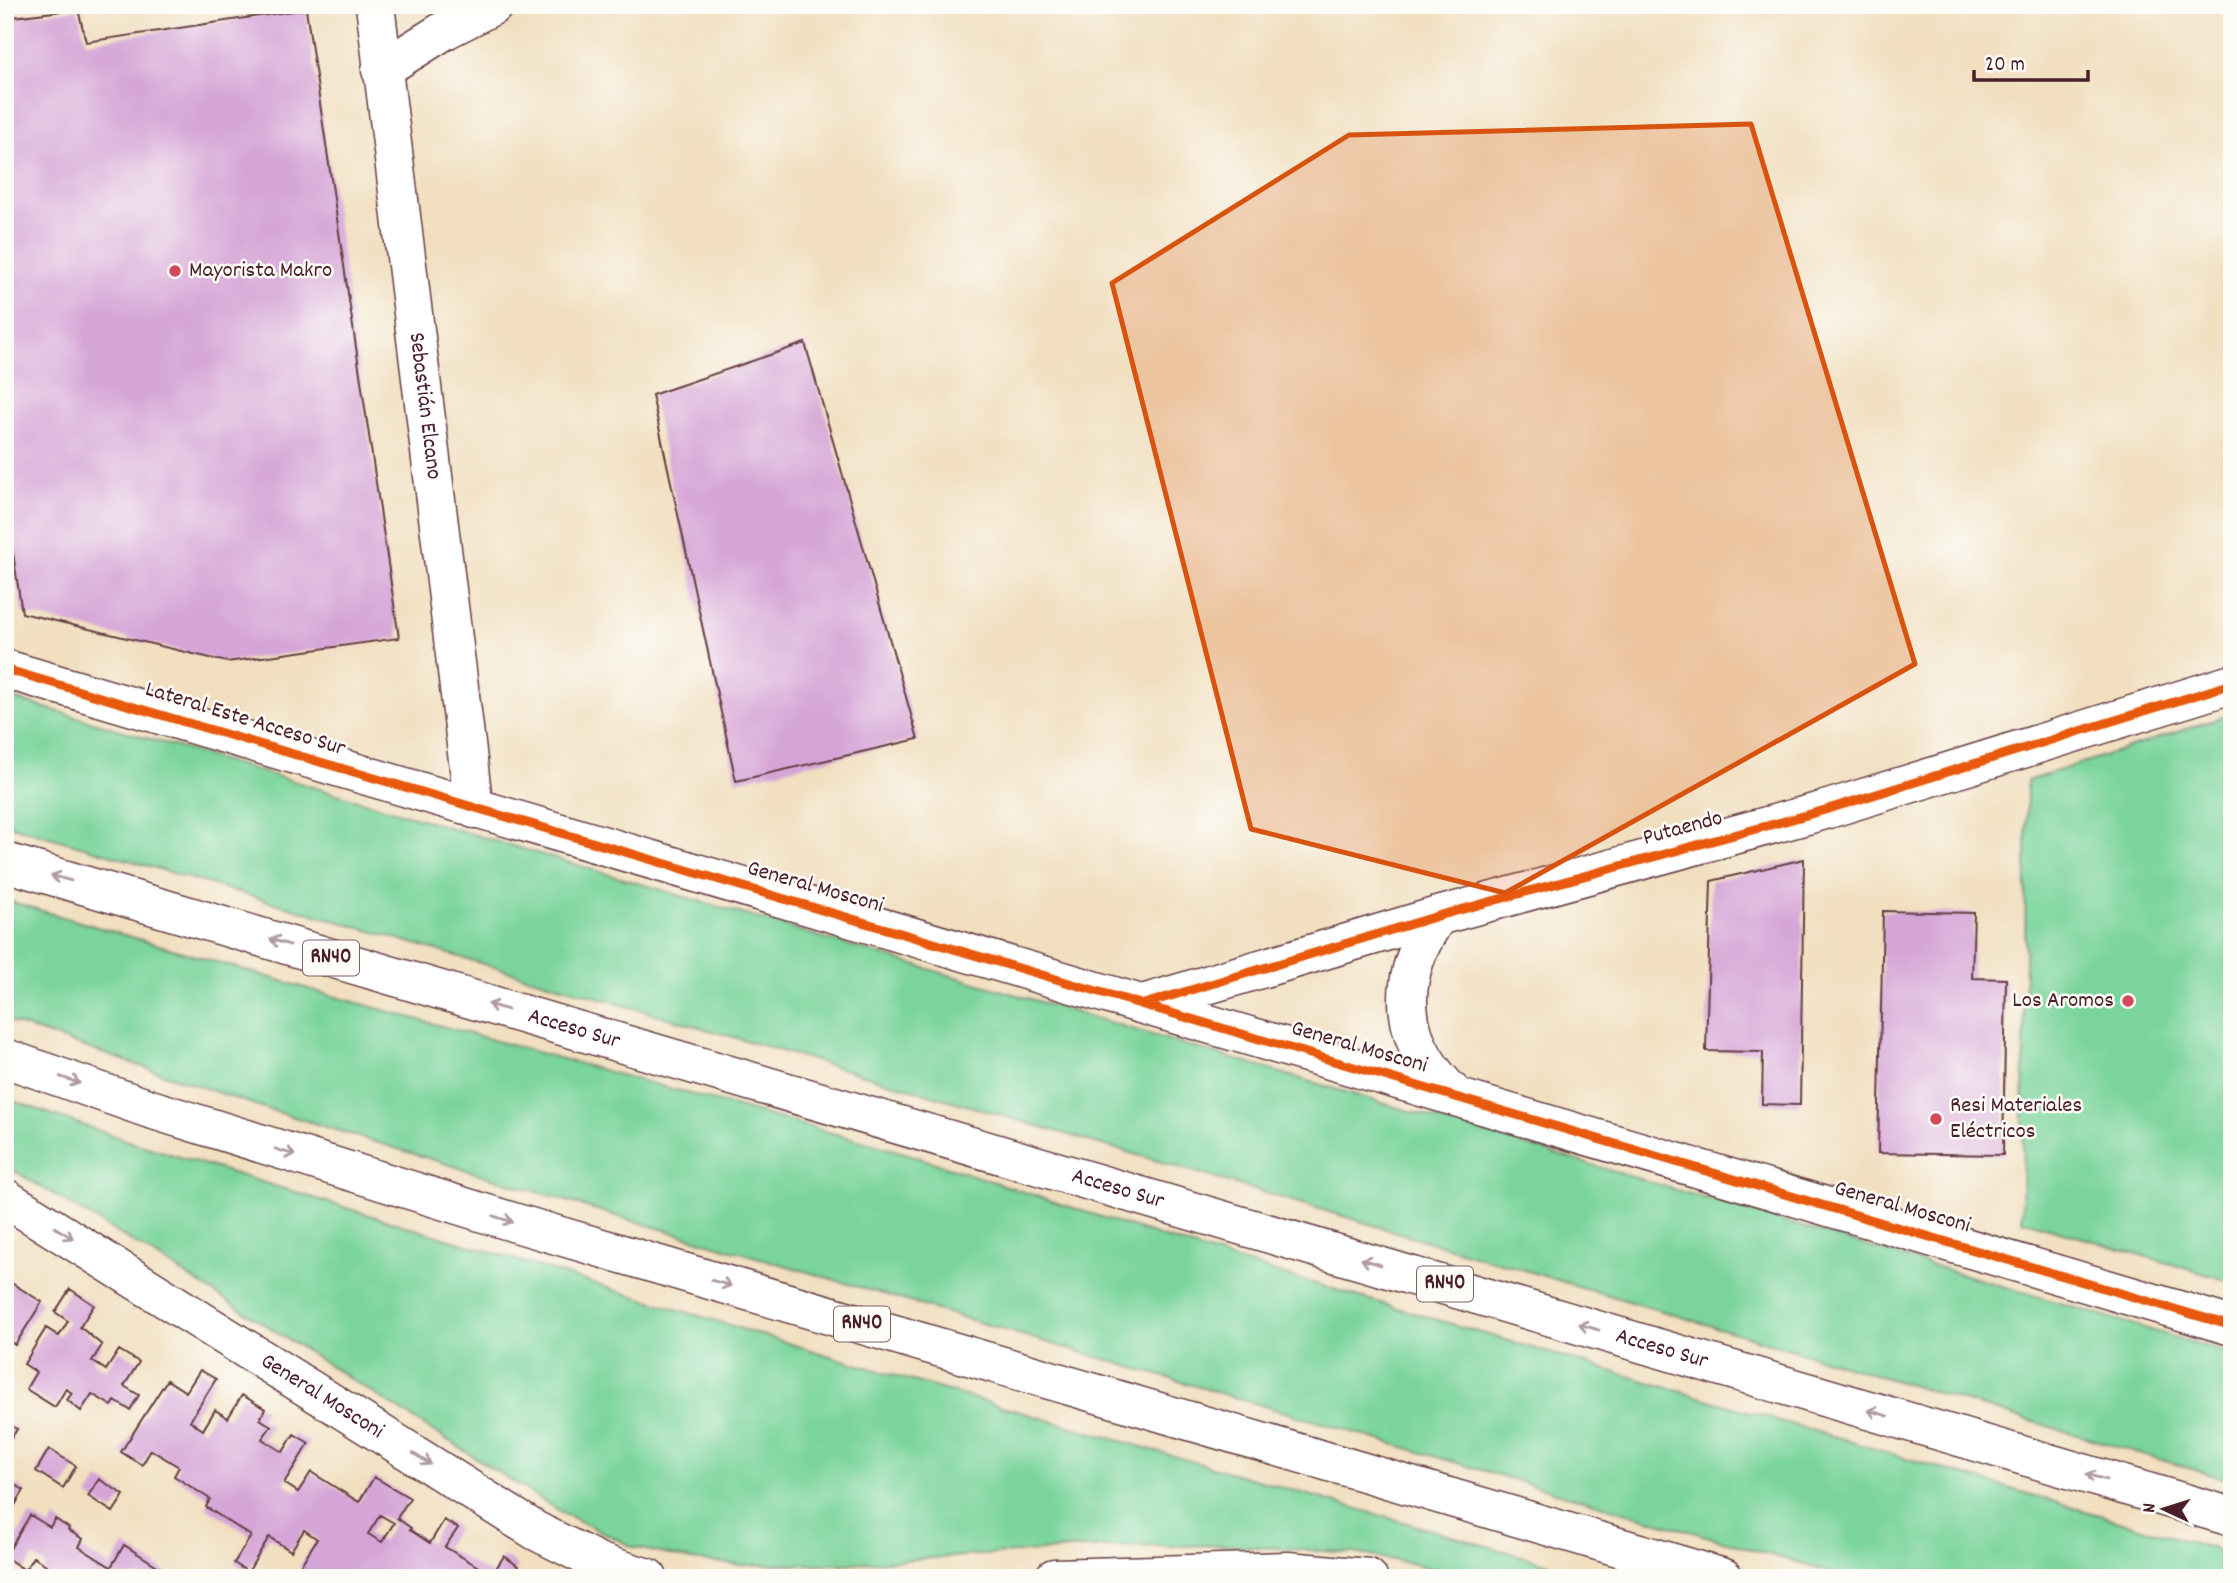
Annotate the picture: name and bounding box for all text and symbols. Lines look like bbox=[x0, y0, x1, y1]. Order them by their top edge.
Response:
scale bar bbox=[1974, 38, 2088, 82]
text: 20 m bbox=[1985, 51, 2025, 81]
place label: Mayorista Makro bbox=[189, 255, 332, 288]
marker: Mayorista Makro bbox=[167, 263, 183, 279]
street label: Sebastián Elcano bbox=[399, 331, 450, 481]
street label: Lateral Este Acceso Sur bbox=[141, 674, 350, 766]
street label: Putaendo bbox=[1639, 803, 1727, 855]
street label: General Mosconi bbox=[743, 853, 887, 923]
one-way arrow bbox=[51, 871, 73, 884]
one-way arrow bbox=[269, 935, 291, 948]
road number: RN40 bbox=[303, 940, 359, 976]
place label: Los Aromos bbox=[2012, 985, 2114, 1018]
marker: Los Aromos bbox=[2120, 993, 2136, 1009]
one-way arrow bbox=[487, 1000, 510, 1013]
street label: Acceso Sur bbox=[524, 1000, 625, 1059]
street label: General Mosconi bbox=[1287, 1013, 1431, 1083]
one-way arrow bbox=[58, 1075, 80, 1088]
place label: Resi Materiales Eléctricos bbox=[1950, 1090, 2082, 1149]
marker: Resi Materiales Eléctricos bbox=[1928, 1111, 1944, 1127]
one-way arrow bbox=[274, 1147, 296, 1159]
street label: Acceso Sur bbox=[1068, 1160, 1169, 1219]
street label: General Mosconi bbox=[1830, 1173, 1974, 1243]
one-way arrow bbox=[492, 1214, 514, 1227]
one-way arrow bbox=[53, 1227, 73, 1241]
one-way arrow bbox=[1360, 1255, 1382, 1268]
road number: RN40 bbox=[1417, 1266, 1473, 1302]
one-way arrow bbox=[710, 1278, 732, 1291]
road number: RN40 bbox=[834, 1306, 890, 1342]
one-way arrow bbox=[1578, 1320, 1600, 1333]
street label: Acceso Sur bbox=[1612, 1320, 1712, 1379]
street label: General Mosconi bbox=[254, 1345, 390, 1448]
one-way arrow bbox=[1867, 1405, 1889, 1418]
one-way arrow bbox=[412, 1452, 431, 1467]
one-way arrow bbox=[2085, 1470, 2107, 1483]
north arrow bbox=[2128, 1474, 2198, 1544]
text: N bbox=[2137, 1502, 2164, 1514]

